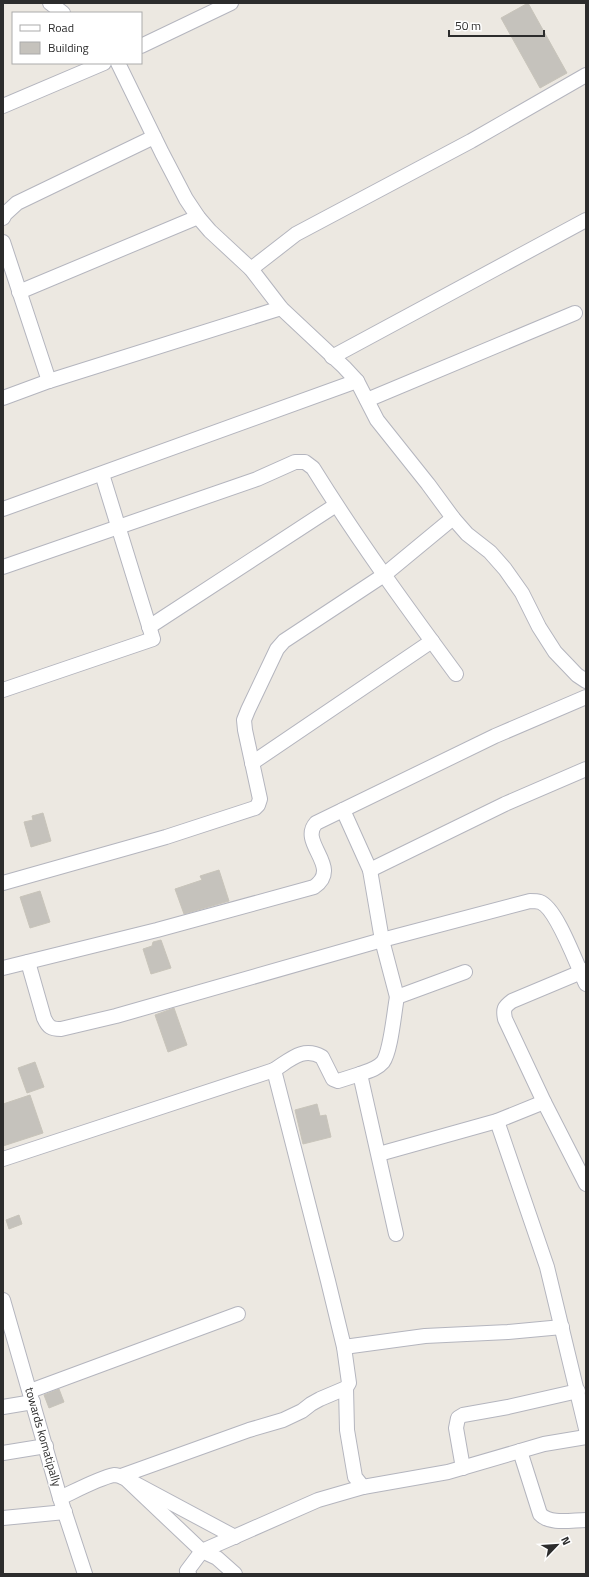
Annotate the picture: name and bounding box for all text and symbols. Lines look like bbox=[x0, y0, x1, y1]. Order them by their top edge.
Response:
legend bbox=[12, 12, 142, 64]
scale bar bbox=[449, 12, 544, 38]
text: 50 m bbox=[455, 16, 481, 35]
text: Road bbox=[48, 18, 74, 37]
text: Building bbox=[48, 38, 89, 57]
street label: towards komatipally bbox=[20, 1385, 67, 1489]
north arrow bbox=[537, 1525, 577, 1565]
text: N bbox=[557, 1534, 575, 1548]

